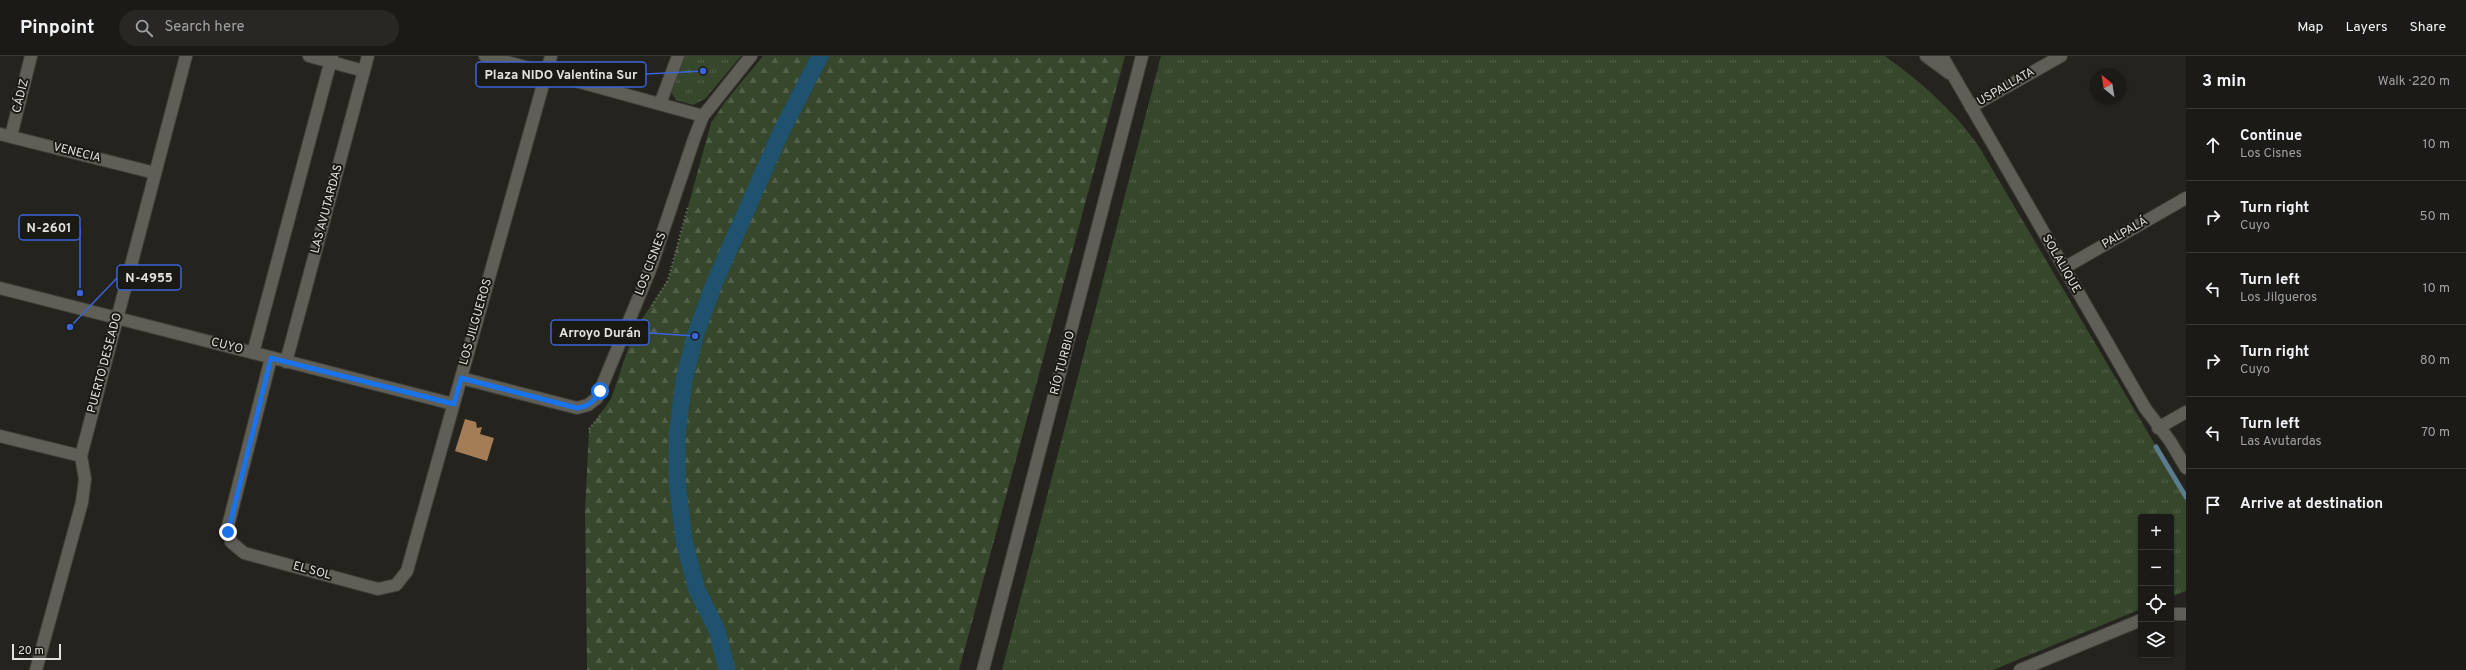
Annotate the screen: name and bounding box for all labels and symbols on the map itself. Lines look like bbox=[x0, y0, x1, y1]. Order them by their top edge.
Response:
callout: Plaza NIDO Valentina Sur bbox=[476, 62, 646, 87]
street label: USPALLATA bbox=[1974, 64, 2038, 110]
text: Plaza NIDO Valentina Sur bbox=[485, 68, 638, 84]
north arrow bbox=[2090, 68, 2126, 104]
street label: CÁDIZ bbox=[9, 77, 33, 115]
street label: VENECIA bbox=[51, 139, 103, 167]
street label: LAS AVUTARDAS bbox=[307, 163, 347, 255]
street label: PALPALÁ bbox=[2099, 214, 2151, 252]
callout: N-2601 bbox=[19, 215, 80, 240]
text: N-2601 bbox=[27, 221, 72, 237]
street label: LOS CISNES bbox=[632, 230, 670, 298]
street label: SOLALIQUE bbox=[2038, 232, 2084, 296]
callout: N-4955 bbox=[117, 265, 181, 290]
text: N-4955 bbox=[125, 271, 173, 287]
street label: LOS JILGUEROS bbox=[456, 277, 496, 367]
street label: PUERTO DESEADO bbox=[84, 311, 126, 415]
callout: Arroyo Durán bbox=[551, 320, 649, 345]
text: Arroyo Durán bbox=[559, 326, 641, 342]
street label: RÍO TURBIO bbox=[1047, 329, 1079, 397]
street label: CUYO bbox=[209, 334, 245, 358]
route start bbox=[591, 382, 609, 400]
route end bbox=[219, 523, 237, 541]
street label: EL SOL bbox=[291, 558, 333, 584]
scale bar bbox=[12, 642, 61, 661]

